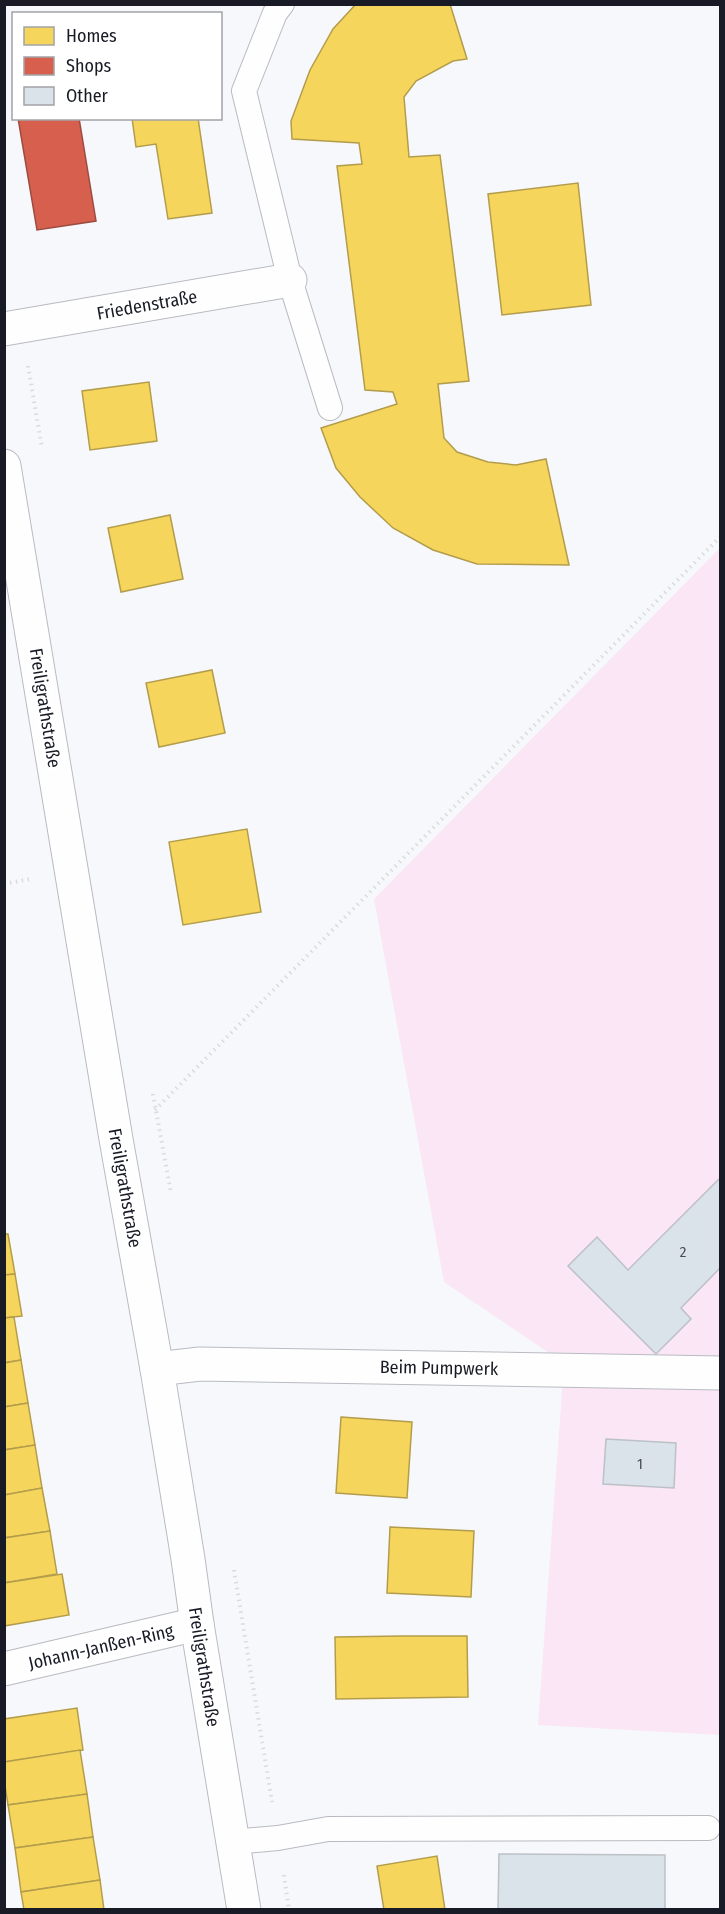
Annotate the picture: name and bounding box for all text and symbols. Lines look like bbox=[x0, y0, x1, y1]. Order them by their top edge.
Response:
legend bbox=[12, 12, 222, 120]
text: Homes bbox=[66, 25, 117, 47]
text: Shops bbox=[66, 55, 111, 77]
text: Other bbox=[66, 85, 109, 107]
street label: Friedenstraße bbox=[95, 285, 199, 325]
street label: Freiligrathstraße bbox=[25, 647, 65, 769]
street label: Freiligrathstraße bbox=[104, 1127, 146, 1249]
house number: 2 bbox=[680, 1243, 687, 1261]
street label: Beim Pumpwerk bbox=[380, 1356, 499, 1380]
house number: 1 bbox=[637, 1455, 643, 1473]
street label: Freiligrathstraße bbox=[184, 1606, 224, 1728]
street label: Johann-Janßen-Ring bbox=[26, 1619, 176, 1674]

